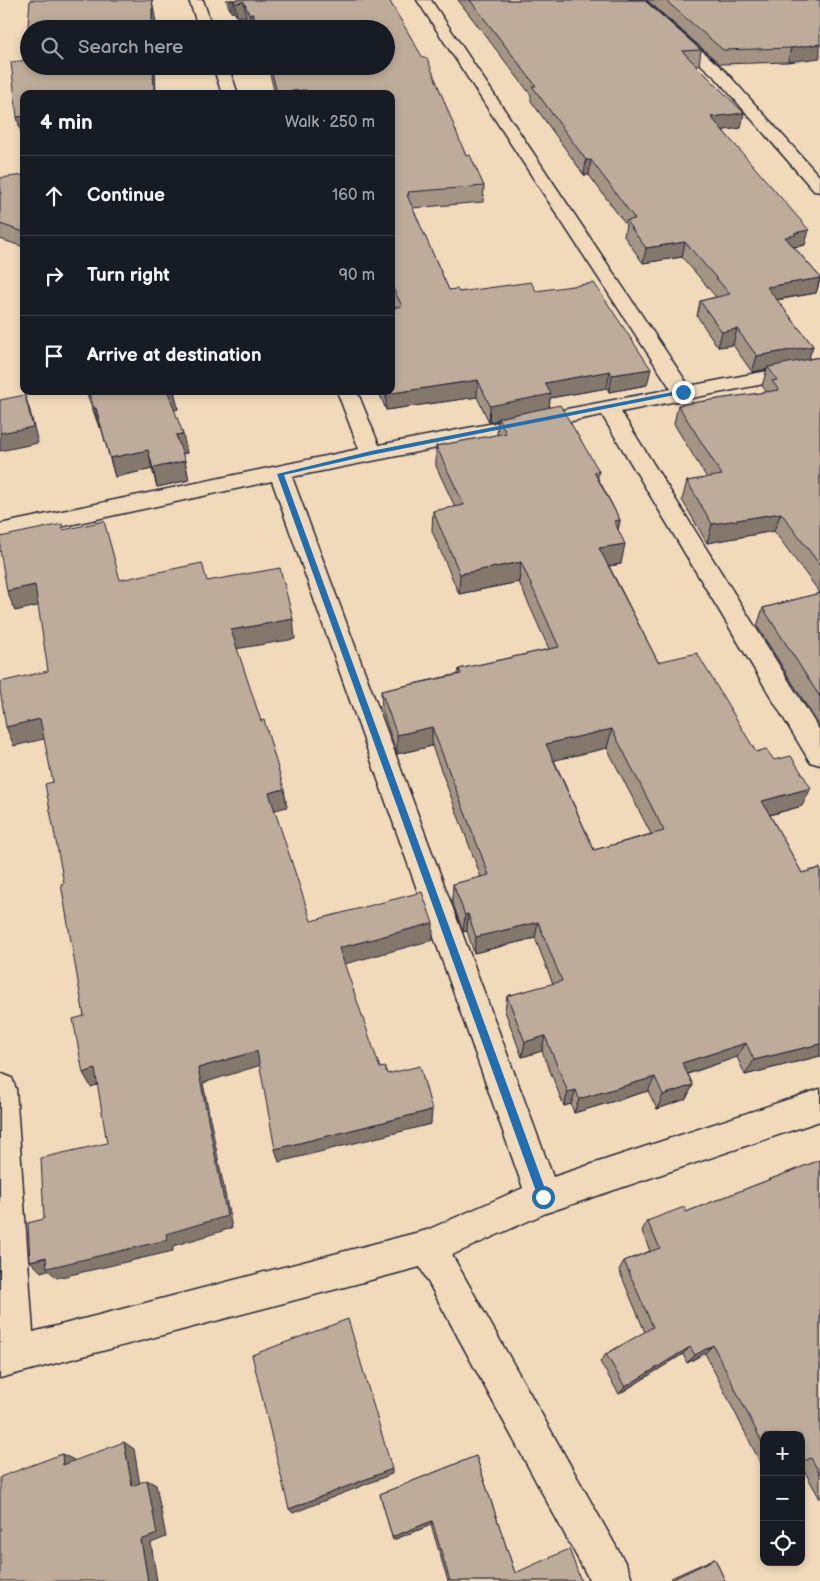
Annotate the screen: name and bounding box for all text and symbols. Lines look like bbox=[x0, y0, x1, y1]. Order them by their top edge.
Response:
search box bbox=[20, 20, 395, 75]
icon: search bbox=[38, 34, 66, 62]
text: Search here bbox=[78, 36, 183, 59]
text: 4 min bbox=[40, 110, 93, 135]
text: Walk · 250 m bbox=[285, 113, 375, 132]
icon: ahead bbox=[40, 182, 68, 210]
text: Continue bbox=[87, 184, 165, 207]
text: 160 m bbox=[332, 186, 375, 205]
icon: right bbox=[40, 262, 68, 290]
text: Turn right bbox=[87, 264, 170, 287]
text: 90 m bbox=[339, 266, 375, 285]
icon: arrive bbox=[40, 342, 68, 370]
text: Arrive at destination bbox=[87, 344, 262, 367]
route end bbox=[672, 381, 695, 404]
route start bbox=[532, 1186, 555, 1209]
map controls bbox=[760, 1431, 805, 1566]
button: + bbox=[760, 1431, 805, 1476]
button: − bbox=[760, 1476, 805, 1521]
button: locate bbox=[760, 1521, 805, 1566]

